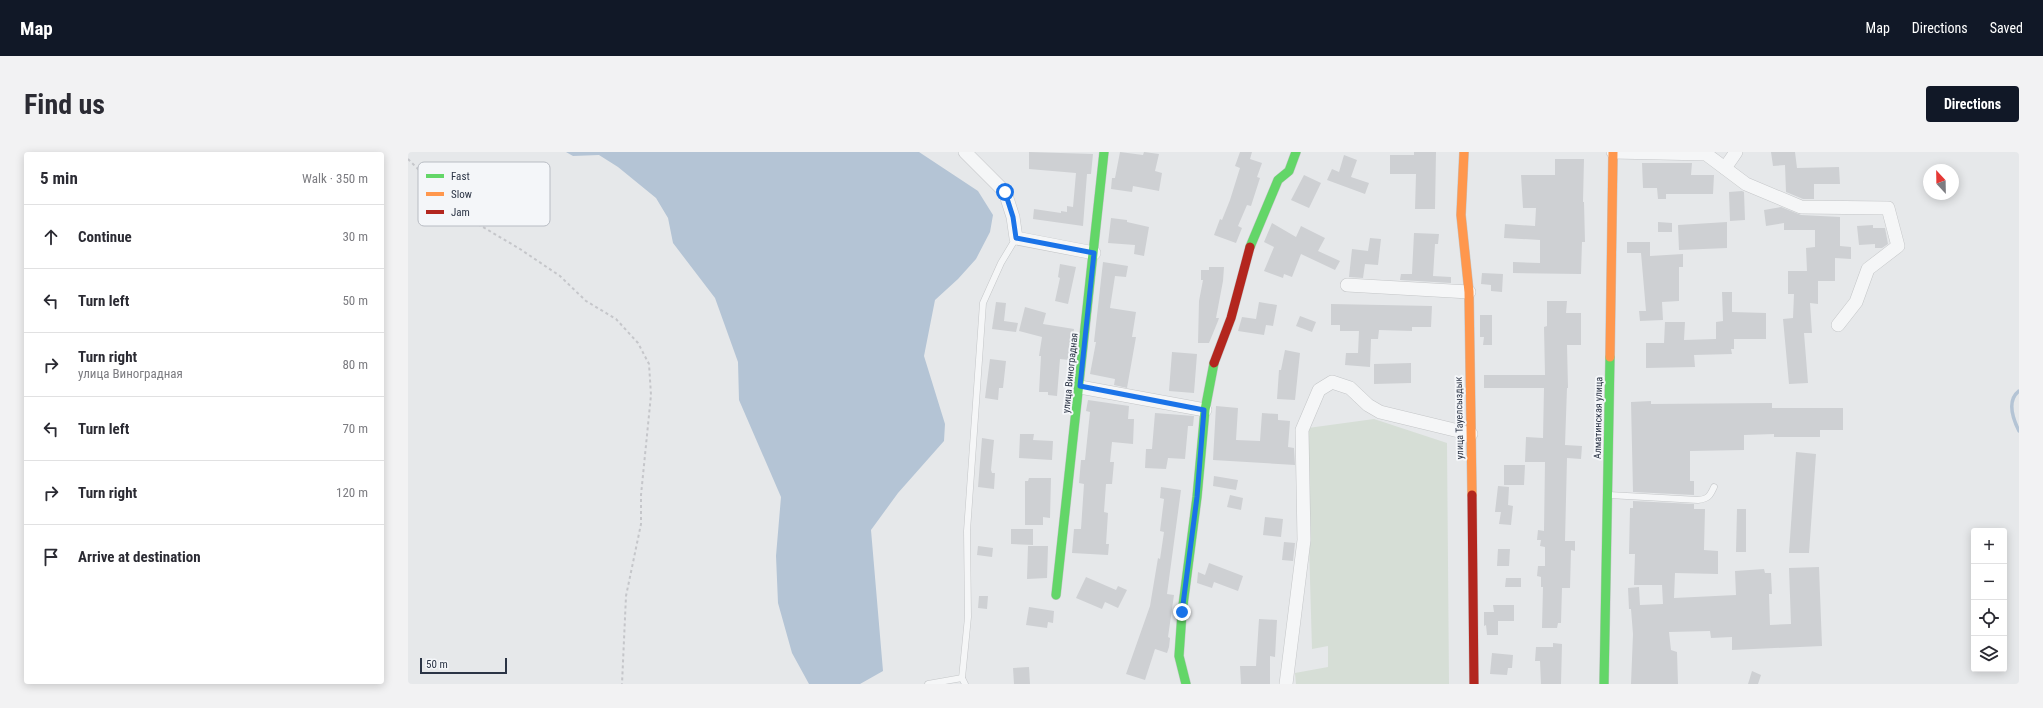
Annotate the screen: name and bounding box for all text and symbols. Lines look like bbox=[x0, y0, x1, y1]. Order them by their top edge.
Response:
text: Map bbox=[20, 17, 53, 40]
text: Map bbox=[1866, 20, 1890, 36]
text: Directions bbox=[1912, 20, 1968, 36]
text: Saved bbox=[1990, 20, 2023, 36]
button: Directions bbox=[1926, 86, 2019, 122]
text: Find us bbox=[24, 88, 105, 121]
legend bbox=[418, 162, 550, 226]
north arrow bbox=[1923, 164, 1959, 200]
text: 5 min bbox=[40, 168, 78, 188]
text: Fast bbox=[451, 170, 470, 183]
text: Walk · 350 m bbox=[302, 171, 368, 186]
route start bbox=[996, 183, 1014, 201]
text: Slow bbox=[451, 188, 472, 201]
text: Jam bbox=[451, 206, 470, 219]
icon: ahead bbox=[40, 226, 62, 248]
text: Continue bbox=[78, 228, 132, 246]
text: 30 m bbox=[342, 229, 368, 244]
icon: left bbox=[40, 290, 62, 312]
text: Turn left bbox=[78, 292, 129, 310]
text: 50 m bbox=[342, 293, 368, 308]
street label: улица Виноградная bbox=[1060, 332, 1080, 414]
text: Turn right bbox=[78, 348, 137, 366]
icon: right bbox=[40, 354, 62, 376]
text: 80 m bbox=[342, 357, 368, 372]
text: улица Виноградная bbox=[78, 366, 183, 381]
street label: улица Тауелсыздык bbox=[1453, 377, 1465, 459]
street label: Алматинская улица bbox=[1592, 377, 1604, 459]
icon: left bbox=[40, 418, 62, 440]
text: Turn left bbox=[78, 420, 129, 438]
text: 70 m bbox=[342, 421, 368, 436]
icon: right bbox=[40, 482, 62, 504]
text: Turn right bbox=[78, 484, 137, 502]
text: 120 m bbox=[336, 485, 368, 500]
map controls bbox=[1971, 528, 2007, 672]
button: + bbox=[1971, 528, 2007, 564]
icon: arrive bbox=[40, 546, 62, 568]
text: Arrive at destination bbox=[78, 548, 201, 566]
button: − bbox=[1971, 564, 2007, 600]
button: locate bbox=[1971, 600, 2007, 636]
route end bbox=[1173, 603, 1191, 621]
button: layers bbox=[1971, 636, 2007, 672]
scale bar bbox=[420, 656, 507, 675]
text: 50 m bbox=[426, 658, 448, 671]

